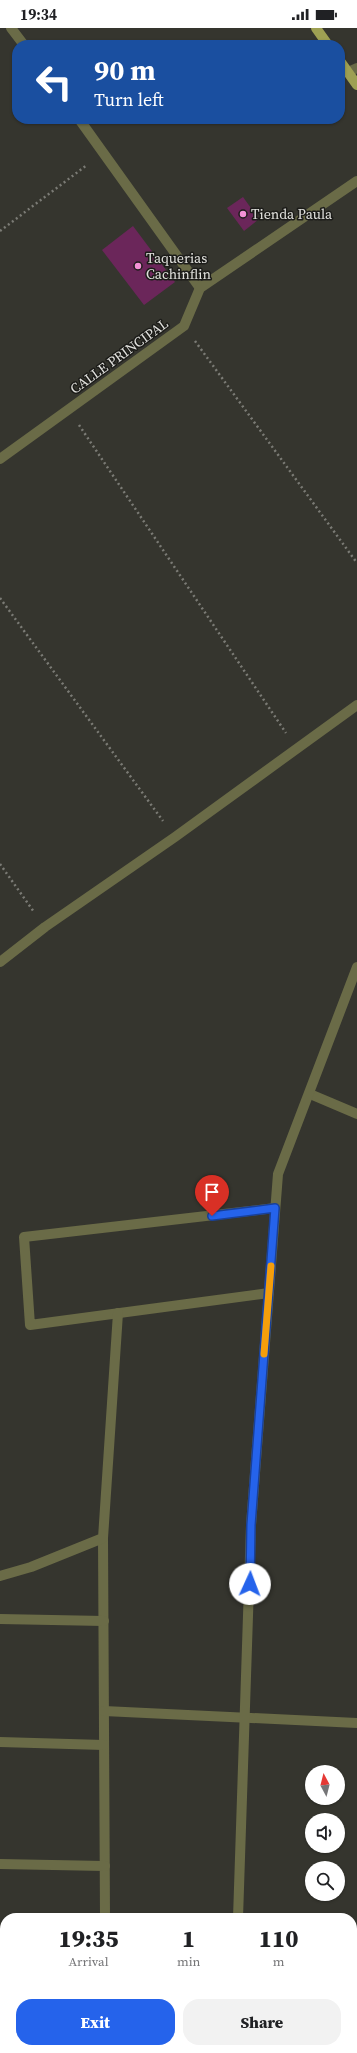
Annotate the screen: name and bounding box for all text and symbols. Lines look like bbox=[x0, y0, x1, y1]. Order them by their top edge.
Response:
text: 19:34 bbox=[20, 4, 57, 25]
text: 90 m bbox=[94, 51, 156, 89]
icon: left bbox=[28, 56, 80, 108]
text: Turn left bbox=[94, 87, 164, 112]
place label: Tienda Paula bbox=[251, 204, 333, 224]
marker: Tienda Paula bbox=[238, 209, 248, 219]
place label: Taquerias Cachinflin bbox=[146, 248, 211, 284]
marker: Taquerias Cachinflin bbox=[133, 261, 143, 271]
street label: CALLE PRINCIPAL bbox=[66, 313, 172, 399]
pin bbox=[195, 1175, 229, 1216]
icon: arrive bbox=[201, 1181, 223, 1203]
position arrow bbox=[229, 1563, 271, 1605]
north arrow bbox=[305, 1765, 345, 1805]
map controls bbox=[305, 1765, 345, 1901]
button: sound bbox=[305, 1813, 345, 1853]
button: search bbox=[305, 1861, 345, 1901]
text: 19:35 bbox=[58, 1922, 119, 1955]
text: 1 bbox=[182, 1922, 195, 1955]
text: 110 bbox=[259, 1922, 299, 1955]
text: Arrival bbox=[68, 1953, 109, 1970]
text: min bbox=[177, 1953, 200, 1970]
text: m bbox=[273, 1953, 285, 1970]
button: Exit bbox=[16, 1999, 175, 2045]
button: Share bbox=[183, 1999, 341, 2045]

